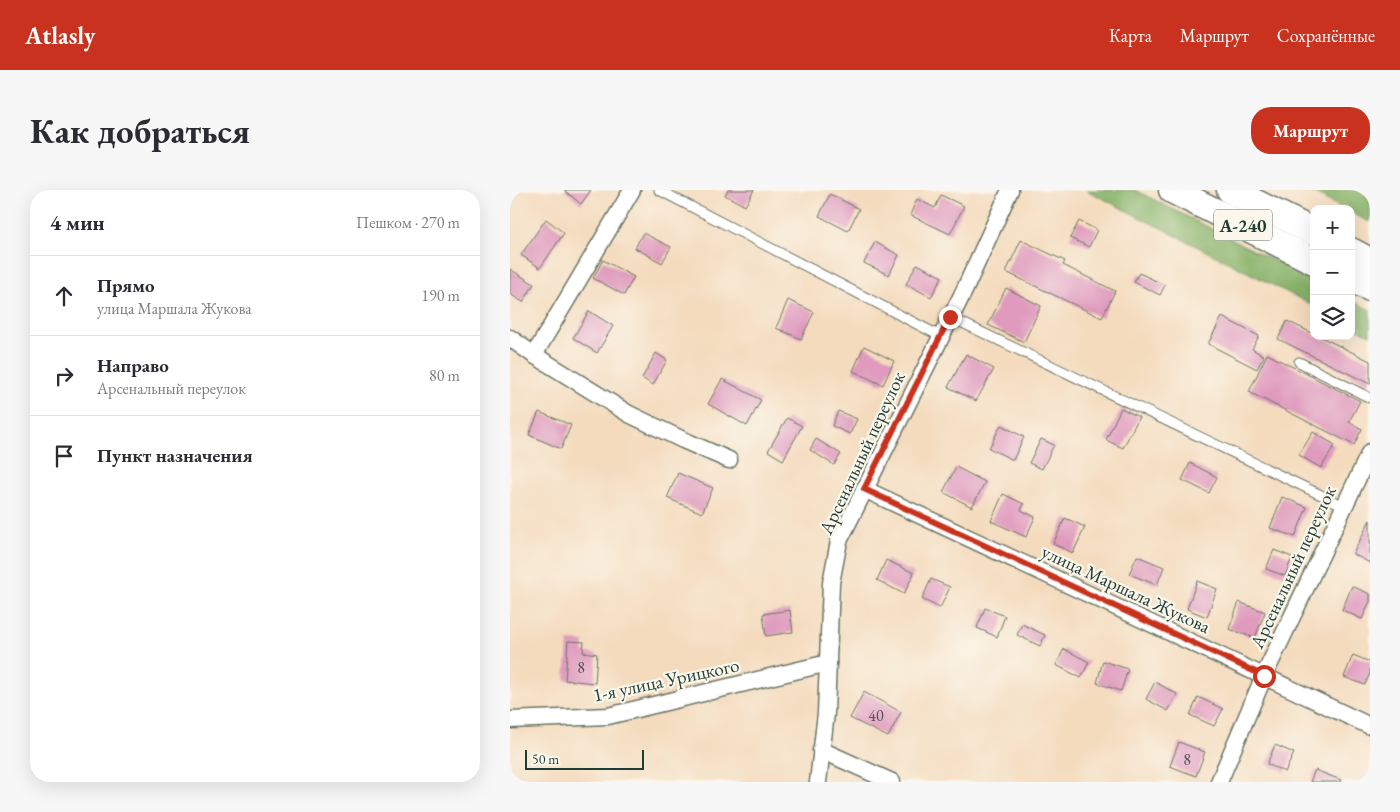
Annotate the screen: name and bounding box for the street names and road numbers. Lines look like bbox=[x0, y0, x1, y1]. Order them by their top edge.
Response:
road number: А-240 bbox=[1214, 210, 1272, 240]
street label: Арсенальный переулок bbox=[813, 368, 911, 539]
street label: Арсенальный переулок bbox=[1244, 482, 1342, 653]
street label: улица Маршала Жукова bbox=[1038, 539, 1215, 639]
street label: 1-я улица Урицкого bbox=[590, 652, 742, 708]

